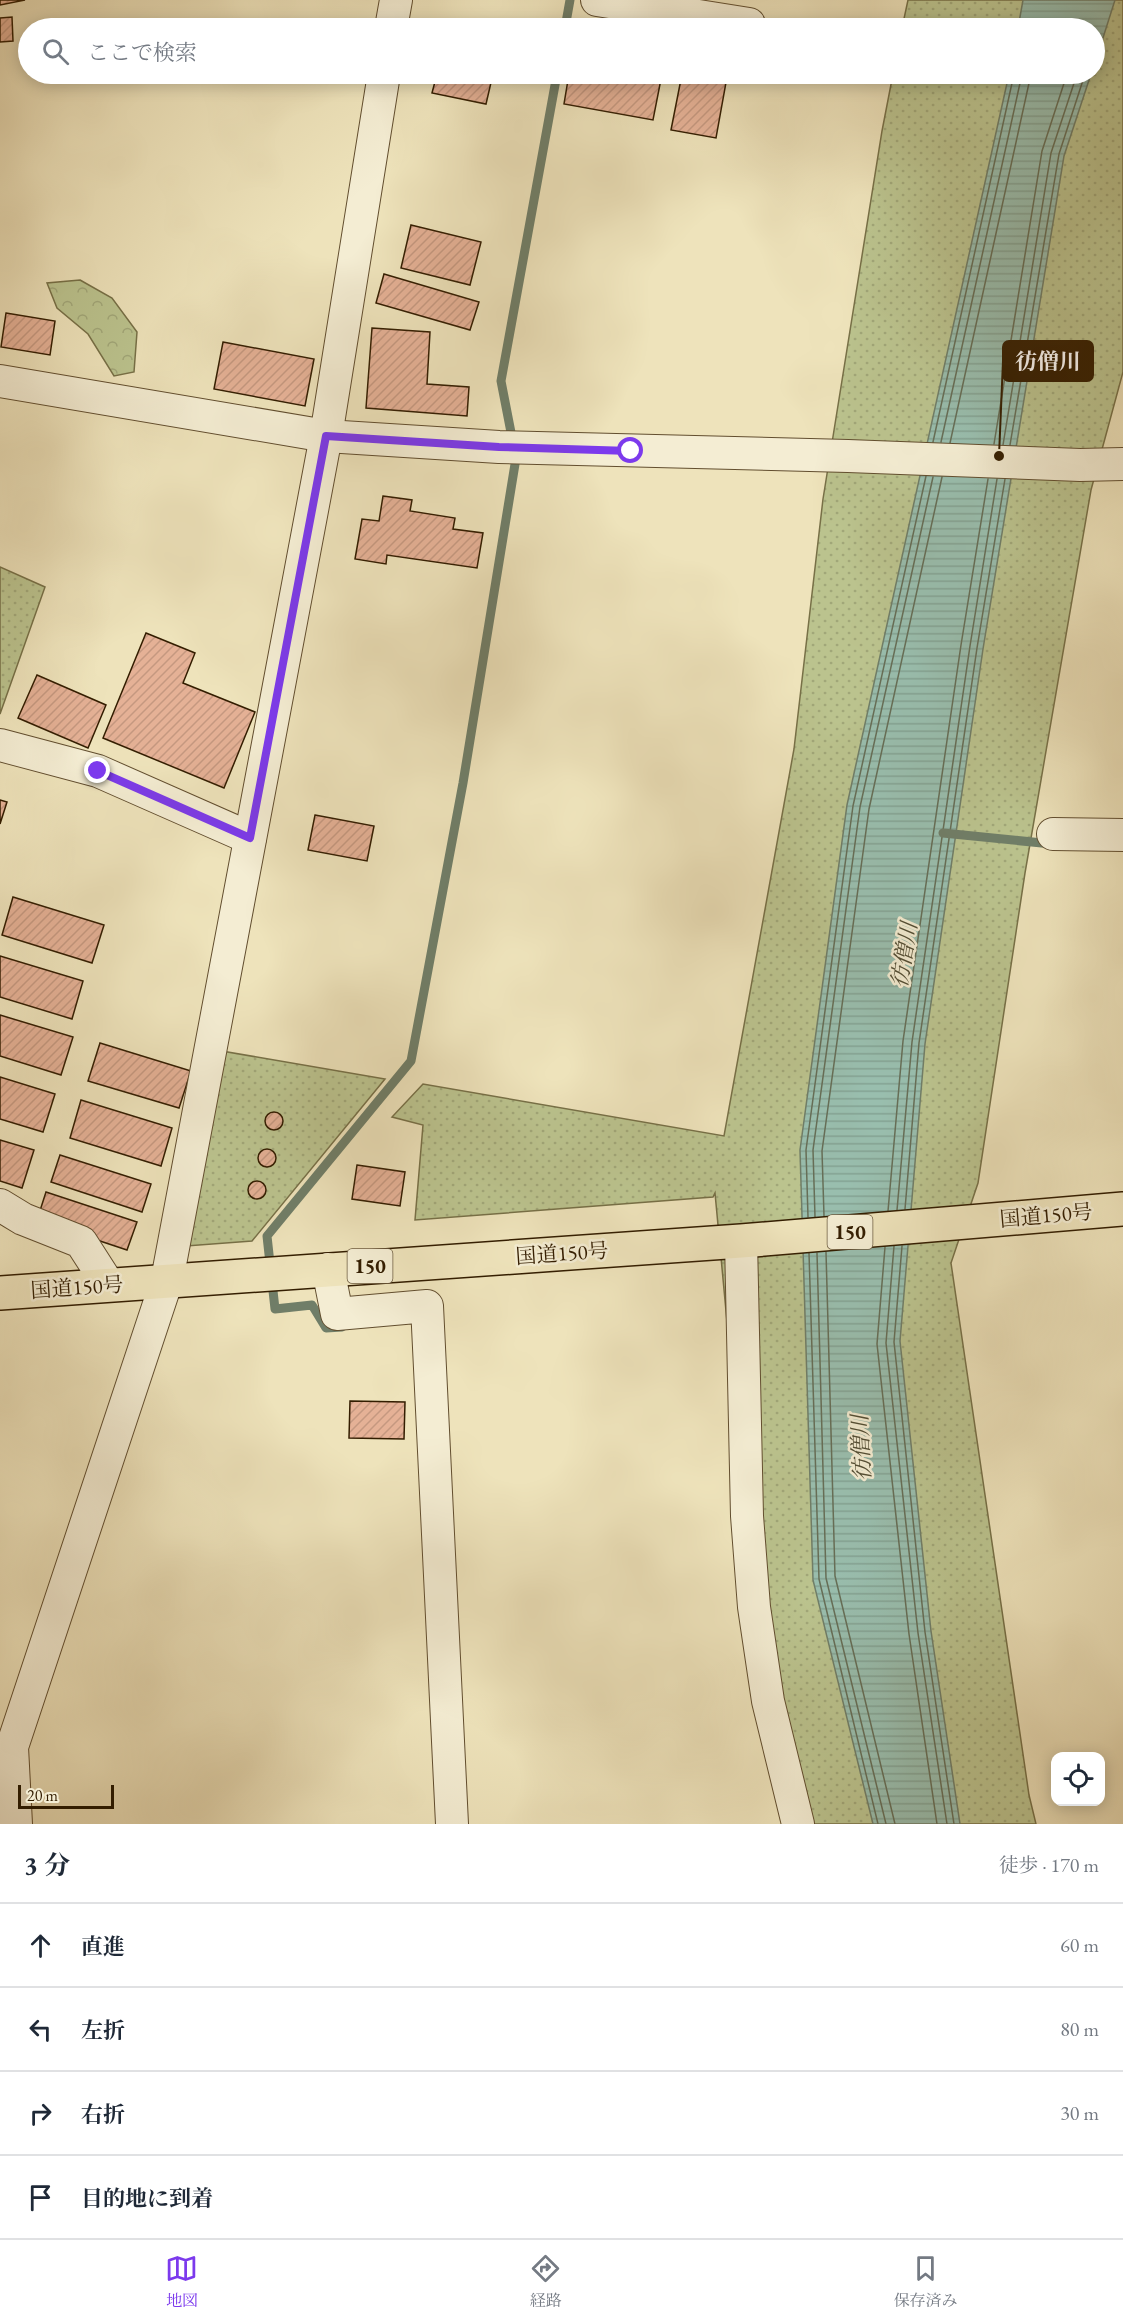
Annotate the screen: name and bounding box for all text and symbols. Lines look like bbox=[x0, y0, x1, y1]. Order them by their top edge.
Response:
search box bbox=[18, 18, 1105, 84]
icon: search bbox=[39, 35, 72, 68]
text: ここで検索 bbox=[87, 38, 197, 67]
callout: 彷僧川 bbox=[1003, 341, 1093, 381]
text: 彷僧川 bbox=[1015, 347, 1081, 376]
route start bbox=[617, 437, 643, 463]
route end bbox=[84, 757, 110, 783]
water label: 彷僧川 bbox=[885, 918, 924, 990]
street label: 国道150号 bbox=[998, 1197, 1094, 1233]
road number: 150 bbox=[828, 1215, 872, 1249]
street label: 国道150号 bbox=[515, 1236, 609, 1270]
road number: 150 bbox=[348, 1249, 392, 1283]
street label: 国道150号 bbox=[30, 1270, 124, 1304]
water label: 彷僧川 bbox=[845, 1412, 877, 1482]
map controls bbox=[1051, 1752, 1105, 1806]
button: locate bbox=[1051, 1752, 1105, 1806]
scale bar bbox=[18, 1782, 114, 1810]
text: 20 m bbox=[27, 1785, 58, 1806]
text: 3 分 bbox=[24, 1848, 70, 1882]
text: 徒歩 · 170 m bbox=[999, 1852, 1099, 1878]
icon: ahead bbox=[24, 1929, 57, 1962]
text: 直進 bbox=[81, 1932, 125, 1961]
text: 60 m bbox=[1060, 1932, 1099, 1958]
icon: left bbox=[24, 2013, 57, 2046]
text: 左折 bbox=[81, 2016, 125, 2045]
text: 80 m bbox=[1060, 2016, 1099, 2042]
icon: right bbox=[24, 2097, 57, 2130]
text: 右折 bbox=[81, 2100, 125, 2129]
text: 30 m bbox=[1060, 2100, 1099, 2126]
icon: arrive bbox=[24, 2181, 57, 2214]
text: 目的地に到着 bbox=[81, 2184, 213, 2213]
tab: 地図 bbox=[165, 2252, 198, 2311]
tab: 経路 bbox=[529, 2252, 562, 2311]
tab: 保存済み bbox=[893, 2252, 957, 2311]

